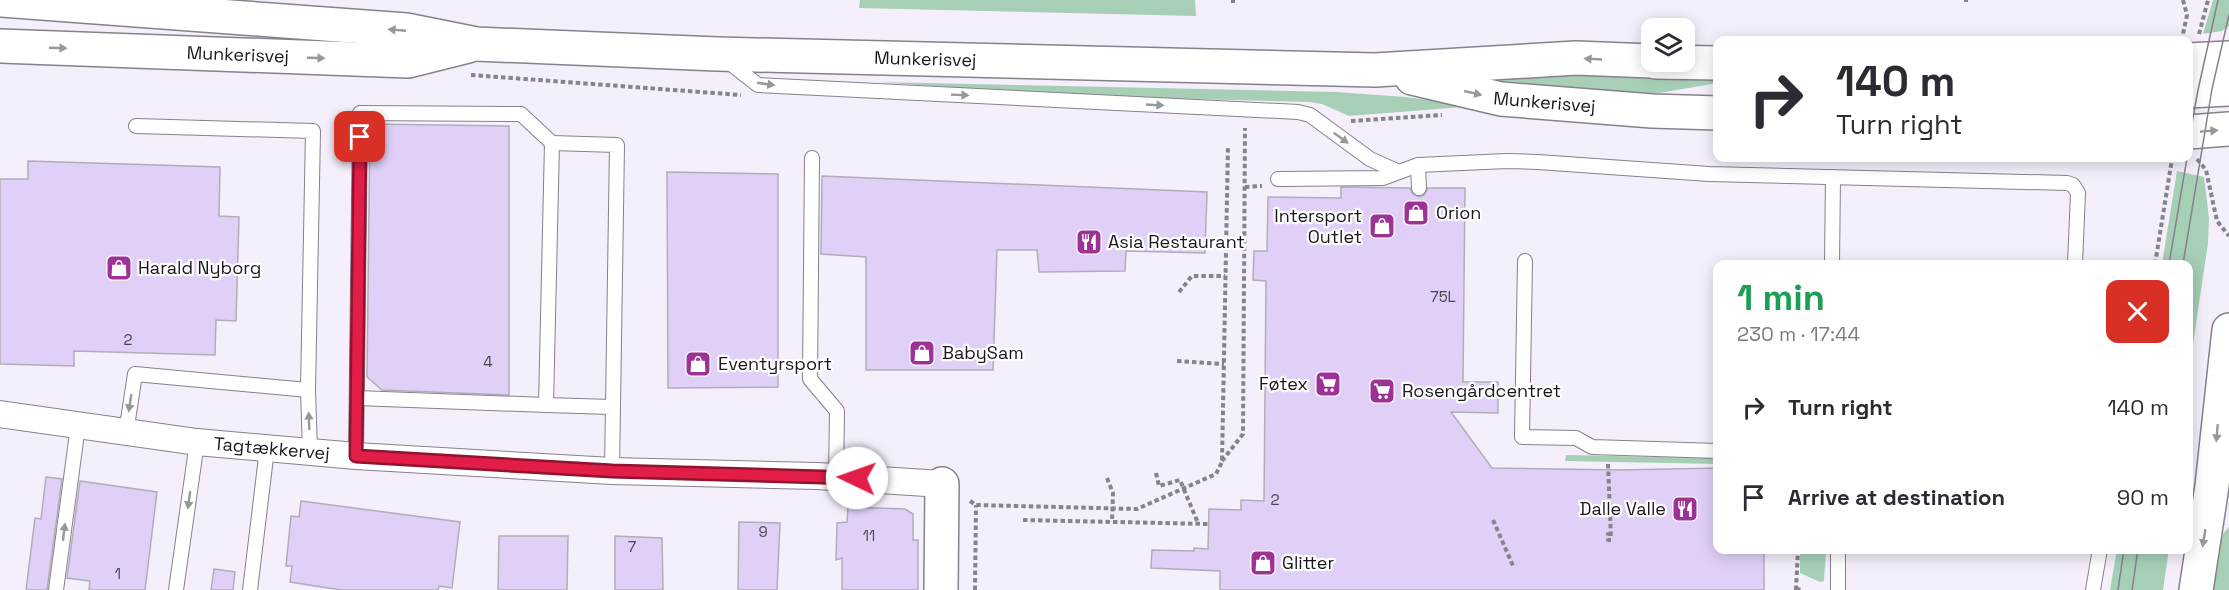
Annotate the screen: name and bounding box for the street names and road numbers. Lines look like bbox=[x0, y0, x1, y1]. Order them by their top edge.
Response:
street label: Munkerisvej bbox=[186, 41, 289, 68]
street label: Munkerisvej bbox=[874, 46, 977, 71]
street label: Munkerisvej bbox=[1493, 86, 1596, 117]
street label: Tagtækkervej bbox=[213, 432, 331, 465]

